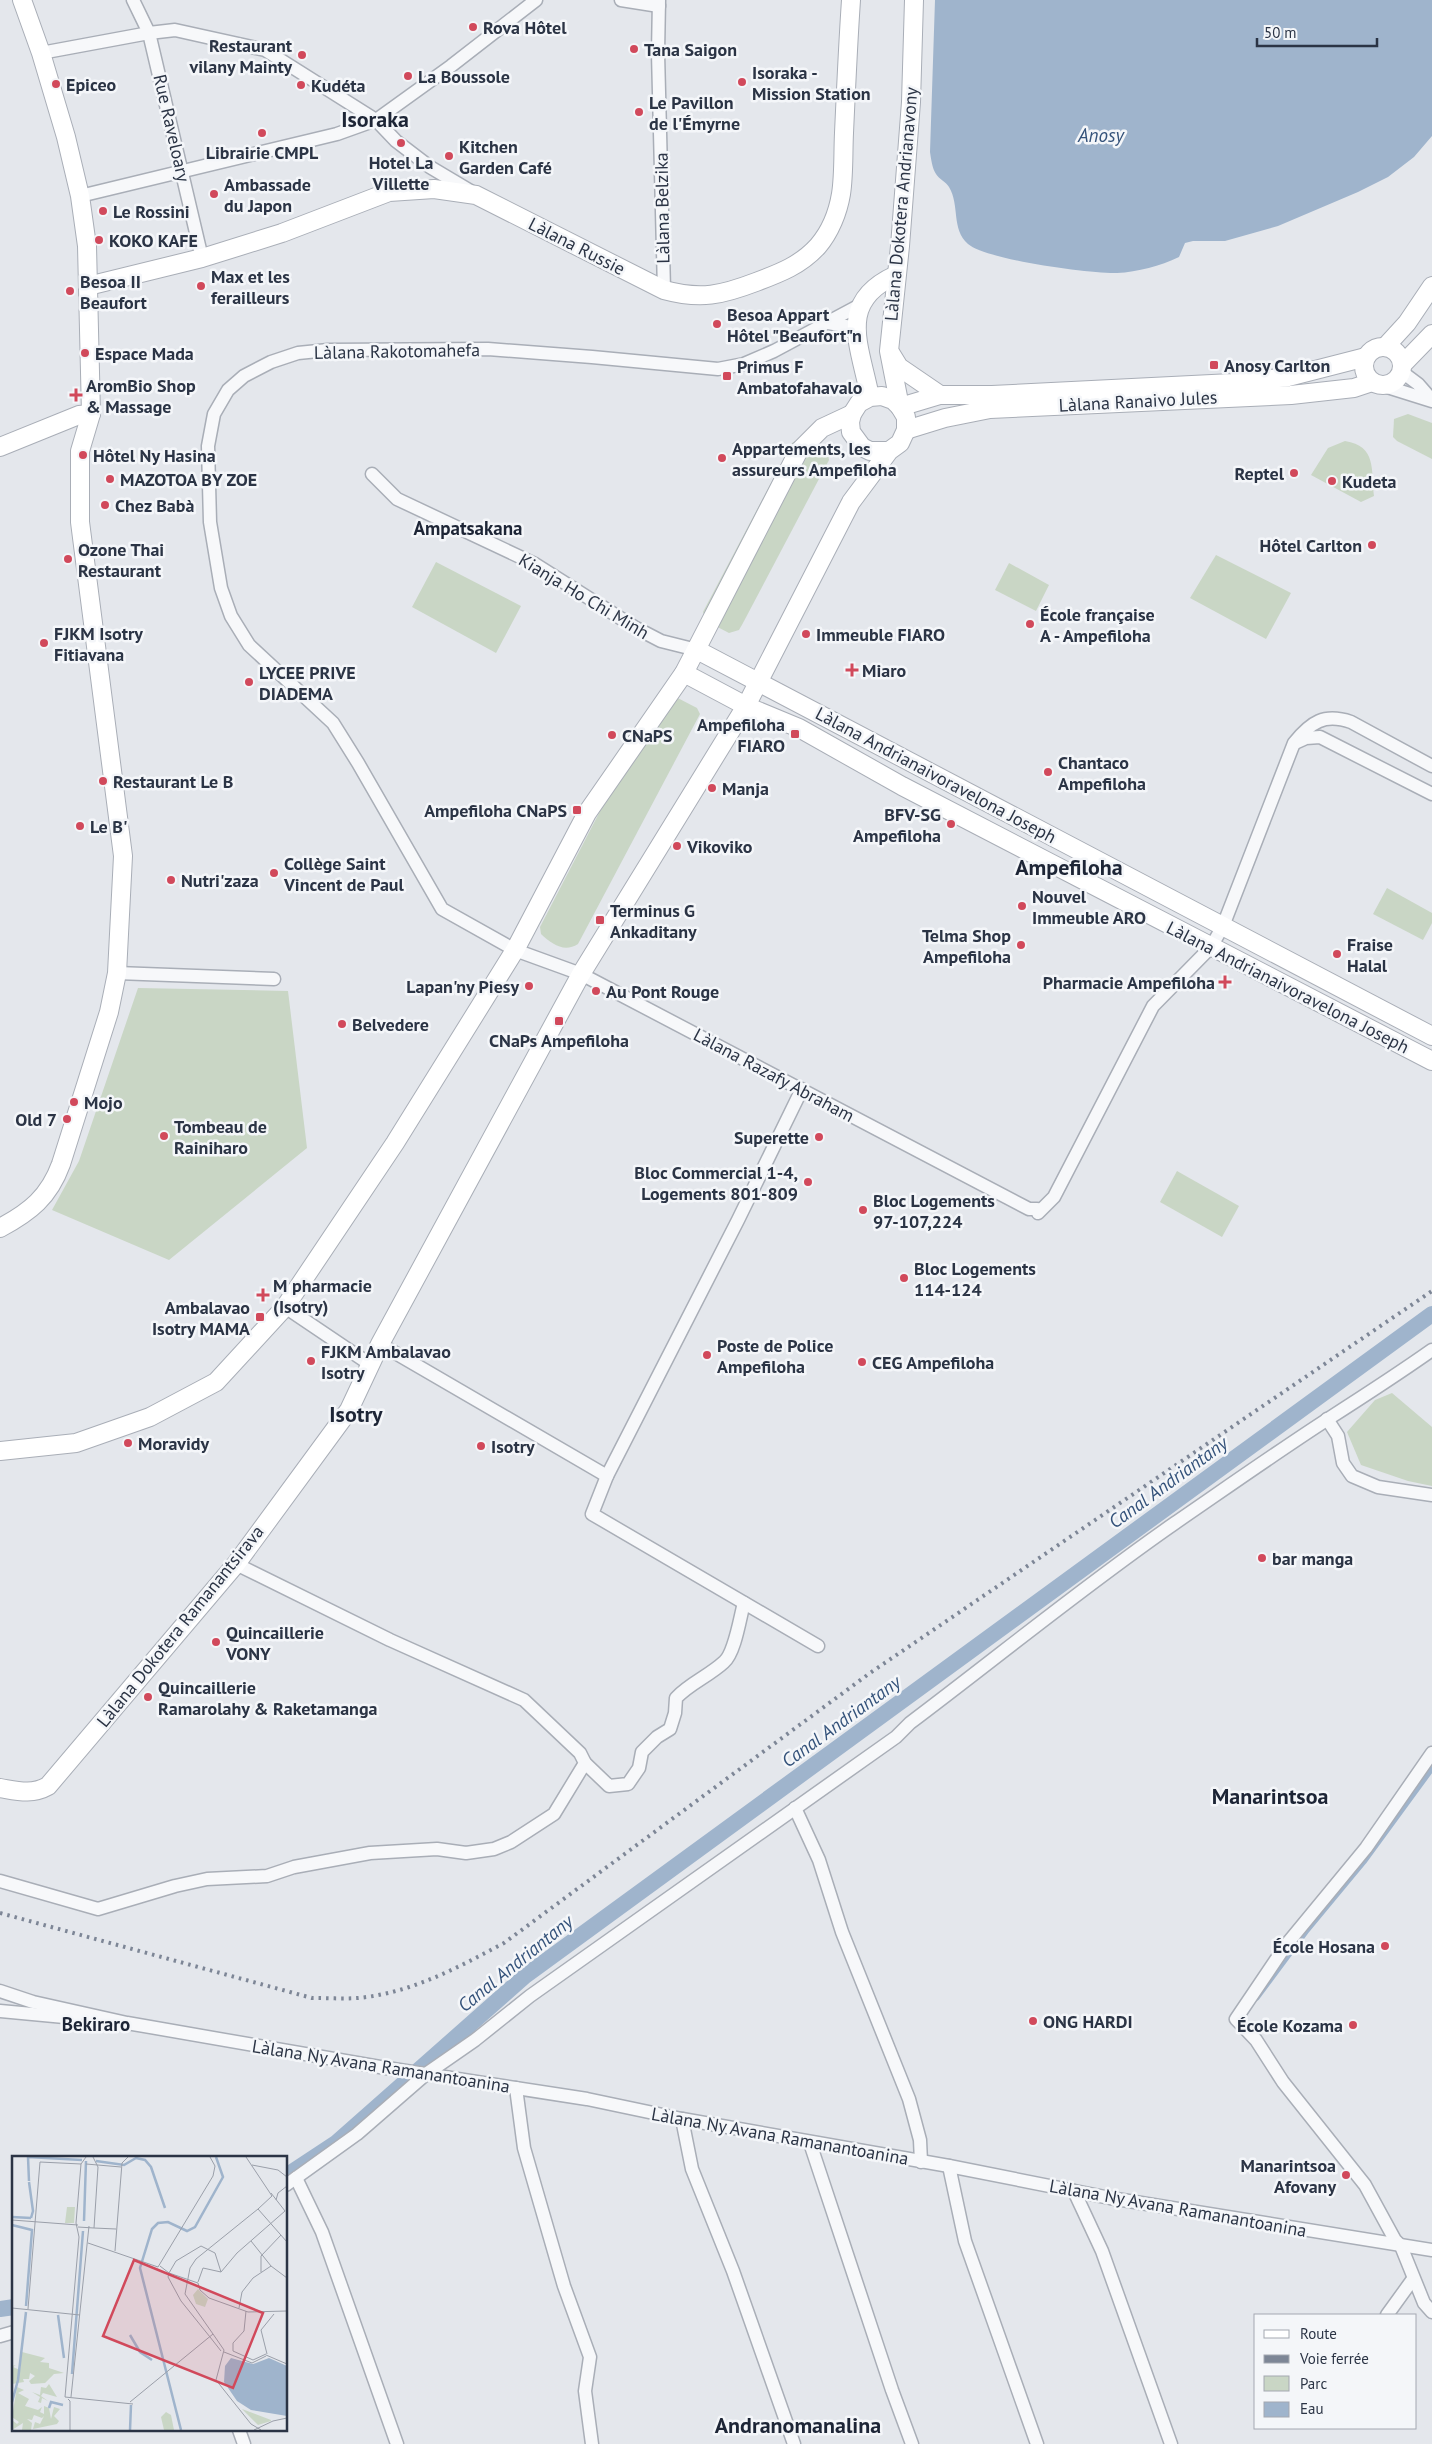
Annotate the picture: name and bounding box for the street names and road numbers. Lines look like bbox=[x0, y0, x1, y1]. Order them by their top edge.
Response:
street label: Rue Raveloary bbox=[148, 72, 196, 185]
street label: Làlana Dokotera Andrianavony bbox=[879, 85, 923, 322]
street label: Làlana Belzika bbox=[650, 152, 674, 264]
street label: Làlana Russie bbox=[525, 212, 629, 280]
street label: Làlana Rakotomahefa bbox=[314, 338, 480, 364]
street label: Làlana Ranaivo Jules bbox=[1058, 385, 1218, 417]
street label: Kianja Ho Chi Minh bbox=[515, 548, 653, 644]
street label: Làlana Andrianaivoravelona Joseph bbox=[812, 702, 1060, 848]
street label: Làlana Andrianaivoravelona Joseph bbox=[1163, 916, 1413, 1058]
street label: Làlana Razafy Abraham bbox=[690, 1023, 858, 1127]
street label: Làlana Dokotera Ramanantsirava bbox=[91, 1520, 269, 1732]
street label: Làlana Ny Avana Ramanantoanina bbox=[250, 2034, 512, 2098]
street label: Làlana Ny Avana Ramanantoanina bbox=[650, 2102, 910, 2170]
street label: Làlana Ny Avana Ramanantoanina bbox=[1048, 2174, 1308, 2242]

